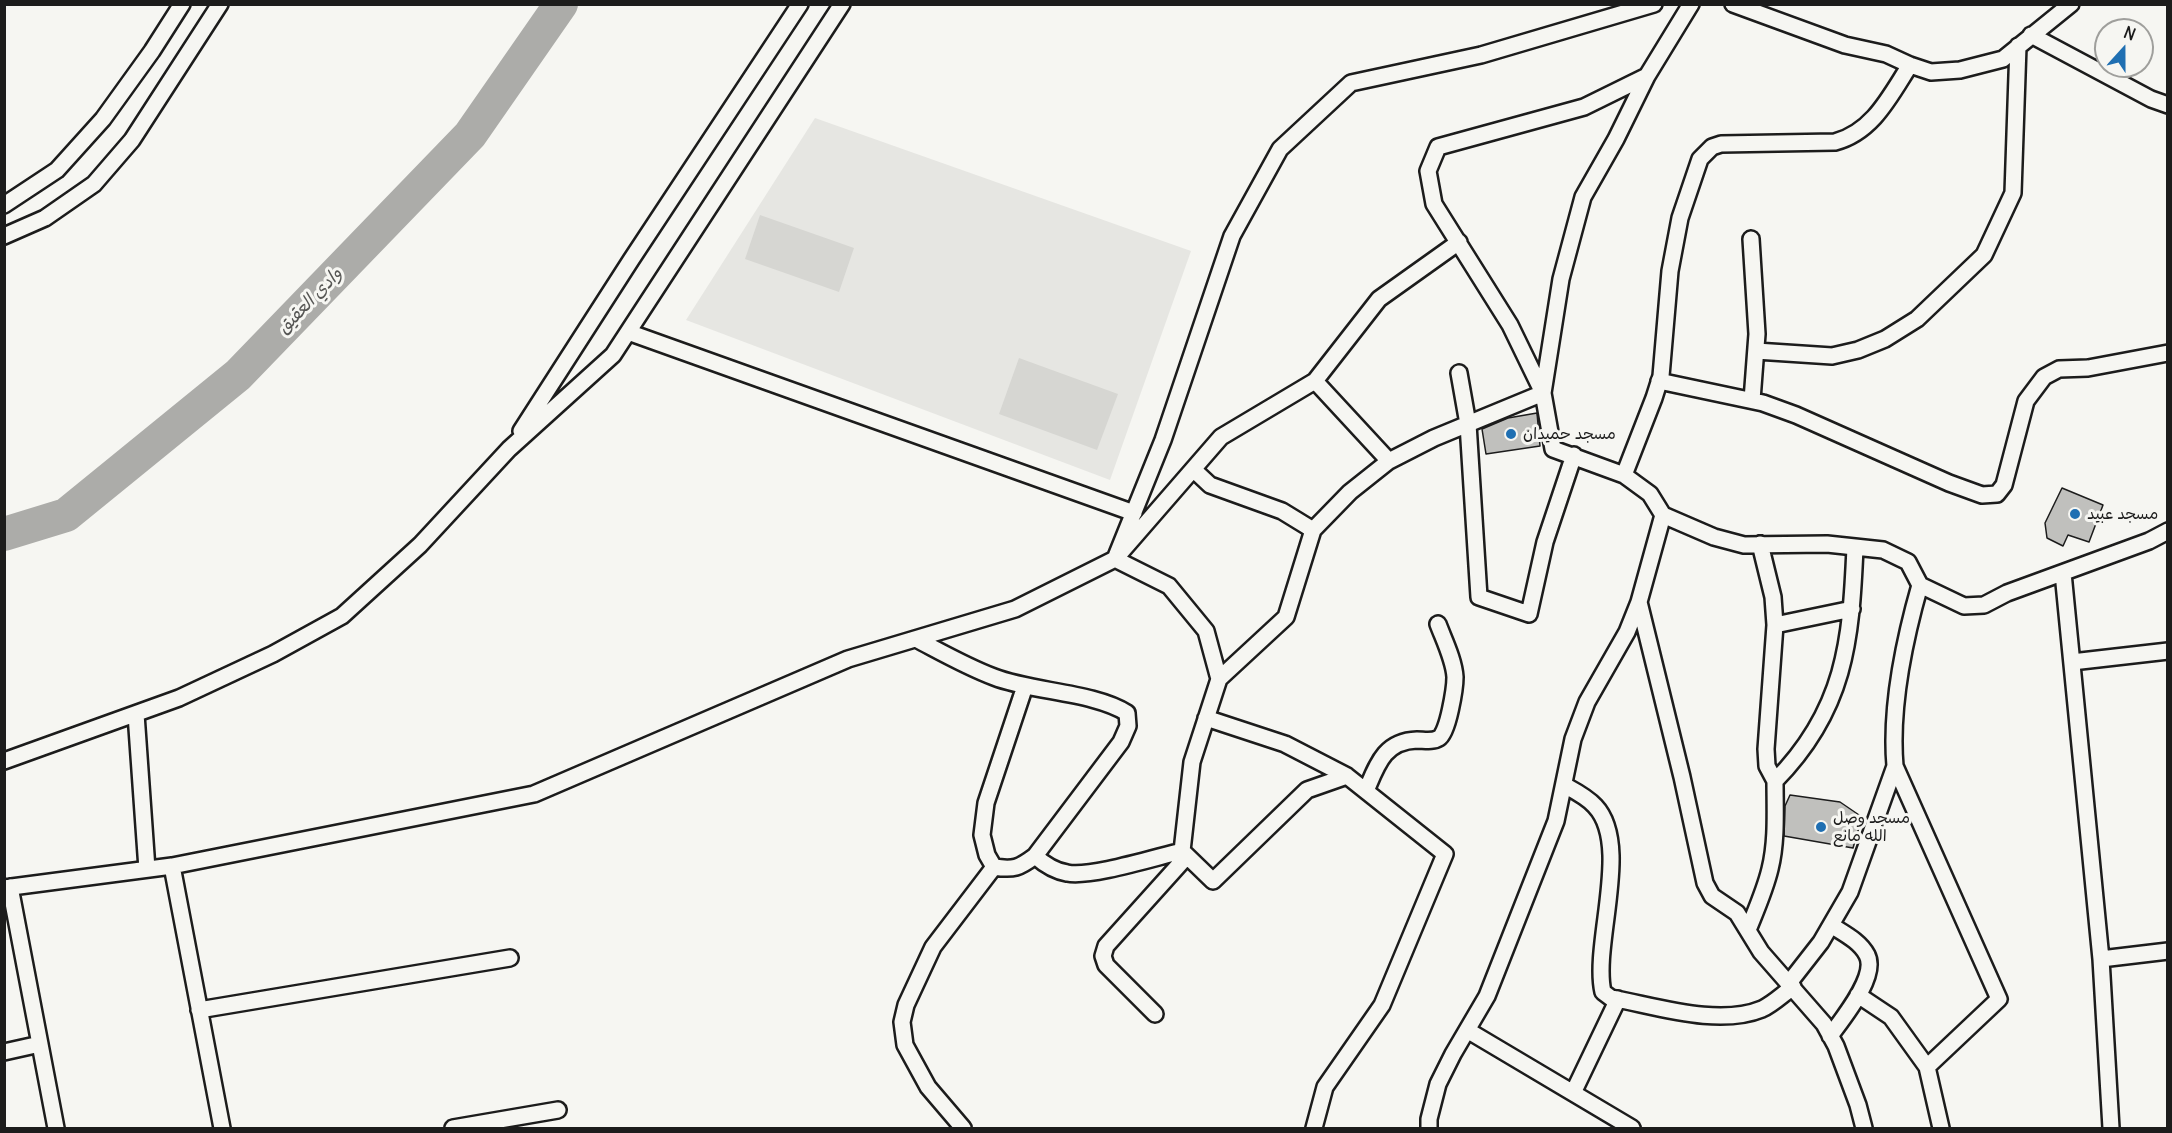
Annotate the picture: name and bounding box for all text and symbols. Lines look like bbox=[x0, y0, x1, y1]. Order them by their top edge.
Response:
north arrow bbox=[2094, 18, 2154, 78]
text: N bbox=[2121, 22, 2138, 44]
water label: وادي العقيق bbox=[273, 263, 347, 339]
place label: مسجد حميدان bbox=[1523, 424, 1616, 444]
marker: مسجد حميدان bbox=[1504, 427, 1518, 441]
place label: مسجد عبيد bbox=[2087, 504, 2158, 524]
marker: مسجد عبيد bbox=[2068, 507, 2082, 521]
place label: مسجد وصل الله مانع bbox=[1833, 808, 1910, 846]
marker: مسجد وصل الله مانع bbox=[1814, 820, 1828, 834]

